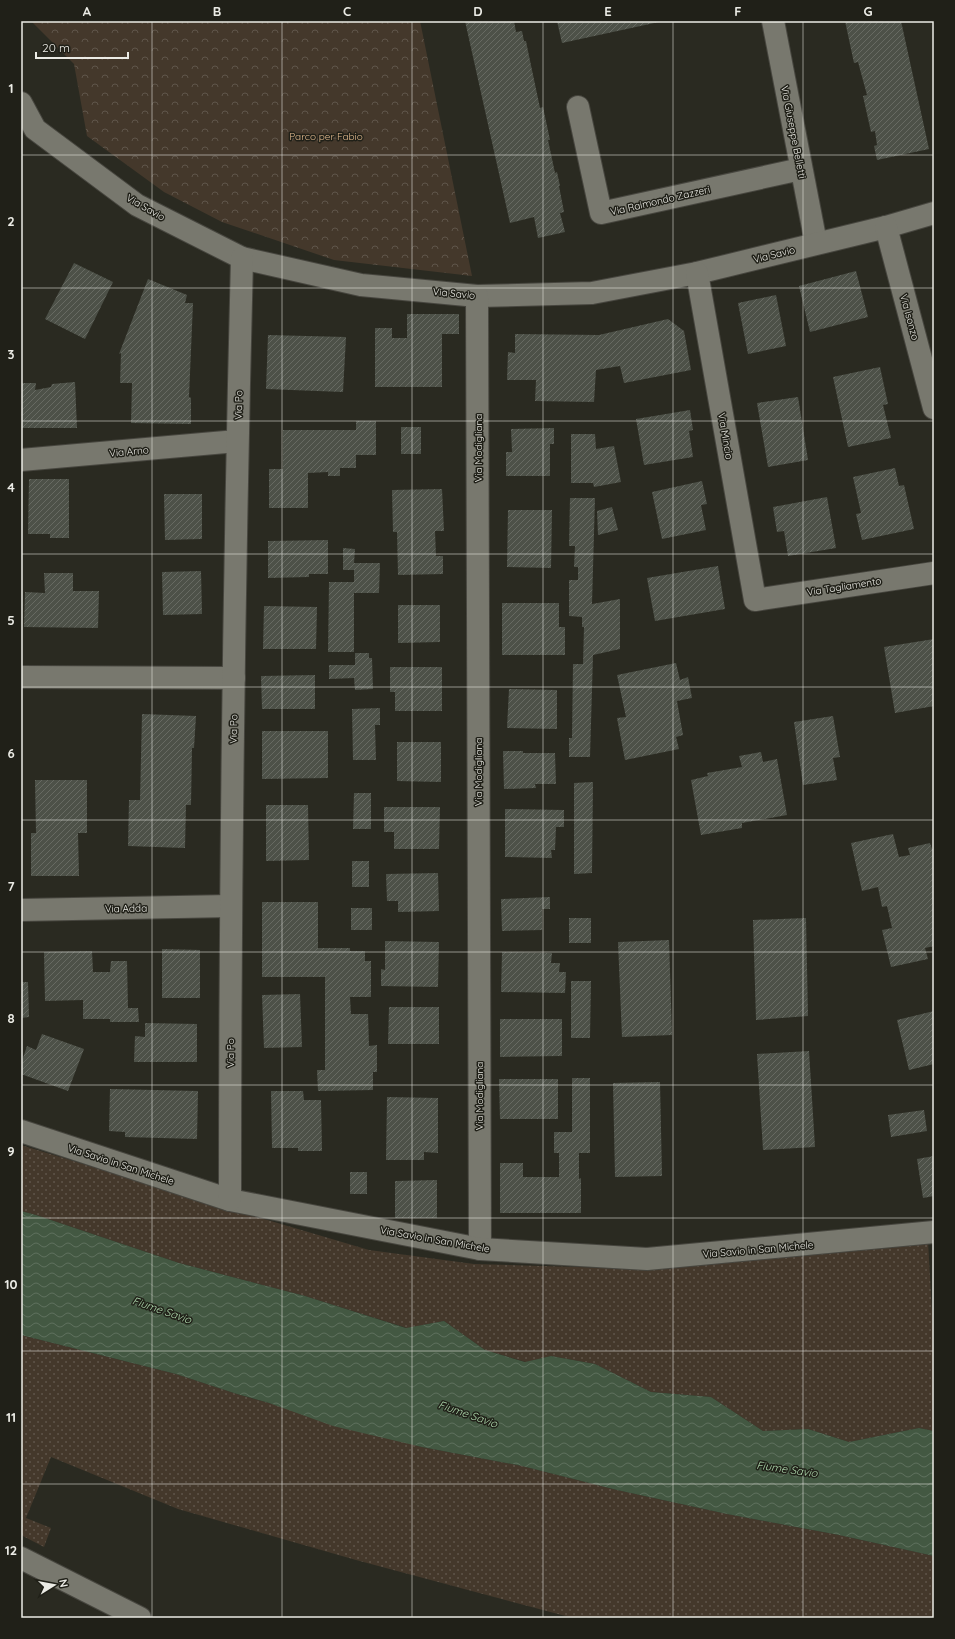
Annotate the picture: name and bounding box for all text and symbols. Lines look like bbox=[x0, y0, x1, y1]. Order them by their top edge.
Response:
text: A bbox=[83, 3, 92, 19]
text: B bbox=[213, 3, 221, 19]
text: C bbox=[343, 3, 351, 19]
text: D bbox=[473, 3, 483, 19]
text: E bbox=[604, 3, 612, 19]
text: F bbox=[734, 3, 742, 19]
text: G bbox=[863, 3, 873, 19]
scale bar bbox=[36, 34, 128, 60]
text: 20 m bbox=[42, 40, 70, 55]
text: 1 bbox=[8, 80, 14, 96]
street label: Via Giuseppe Belletti bbox=[778, 85, 809, 180]
park label: Parco per Fabio bbox=[289, 130, 363, 143]
street label: Via Raimondo Zazzeri bbox=[609, 183, 711, 218]
street label: Via Savio bbox=[124, 191, 167, 224]
text: 2 bbox=[7, 213, 15, 229]
street label: Via Savio bbox=[752, 243, 796, 266]
street label: Via Savio bbox=[432, 285, 476, 302]
street label: Via Isonzo bbox=[897, 293, 922, 342]
text: 3 bbox=[8, 346, 15, 362]
street label: Via Po bbox=[232, 390, 245, 420]
street label: Via Mincio bbox=[715, 412, 736, 460]
street label: Via Modigliana bbox=[472, 414, 485, 482]
street label: Via Arno bbox=[109, 443, 149, 460]
text: 4 bbox=[7, 479, 15, 495]
street label: Via Tagliamento bbox=[806, 574, 882, 599]
text: 5 bbox=[7, 612, 15, 628]
street label: Via Po bbox=[227, 714, 240, 744]
street label: Via Modigliana bbox=[472, 738, 485, 806]
text: 6 bbox=[7, 745, 15, 761]
text: 7 bbox=[7, 878, 15, 894]
street label: Via Adda bbox=[105, 902, 147, 915]
text: 8 bbox=[7, 1010, 15, 1026]
street label: Via Po bbox=[224, 1038, 237, 1068]
street label: Via Modigliana bbox=[473, 1062, 486, 1130]
street label: Via Savio in San Michele bbox=[66, 1141, 176, 1188]
text: 9 bbox=[7, 1143, 15, 1159]
street label: Via Savio in San Michele bbox=[379, 1223, 491, 1256]
street label: Via Savio in San Michele bbox=[702, 1238, 814, 1261]
text: 10 bbox=[4, 1276, 18, 1292]
water label: Fiume Savio bbox=[131, 1293, 195, 1327]
water label: Fiume Savio bbox=[437, 1397, 501, 1431]
text: 11 bbox=[6, 1409, 16, 1425]
water label: Fiume Savio bbox=[756, 1458, 820, 1480]
text: 12 bbox=[5, 1542, 17, 1558]
north arrow bbox=[34, 1565, 74, 1605]
text: N bbox=[56, 1578, 71, 1588]

